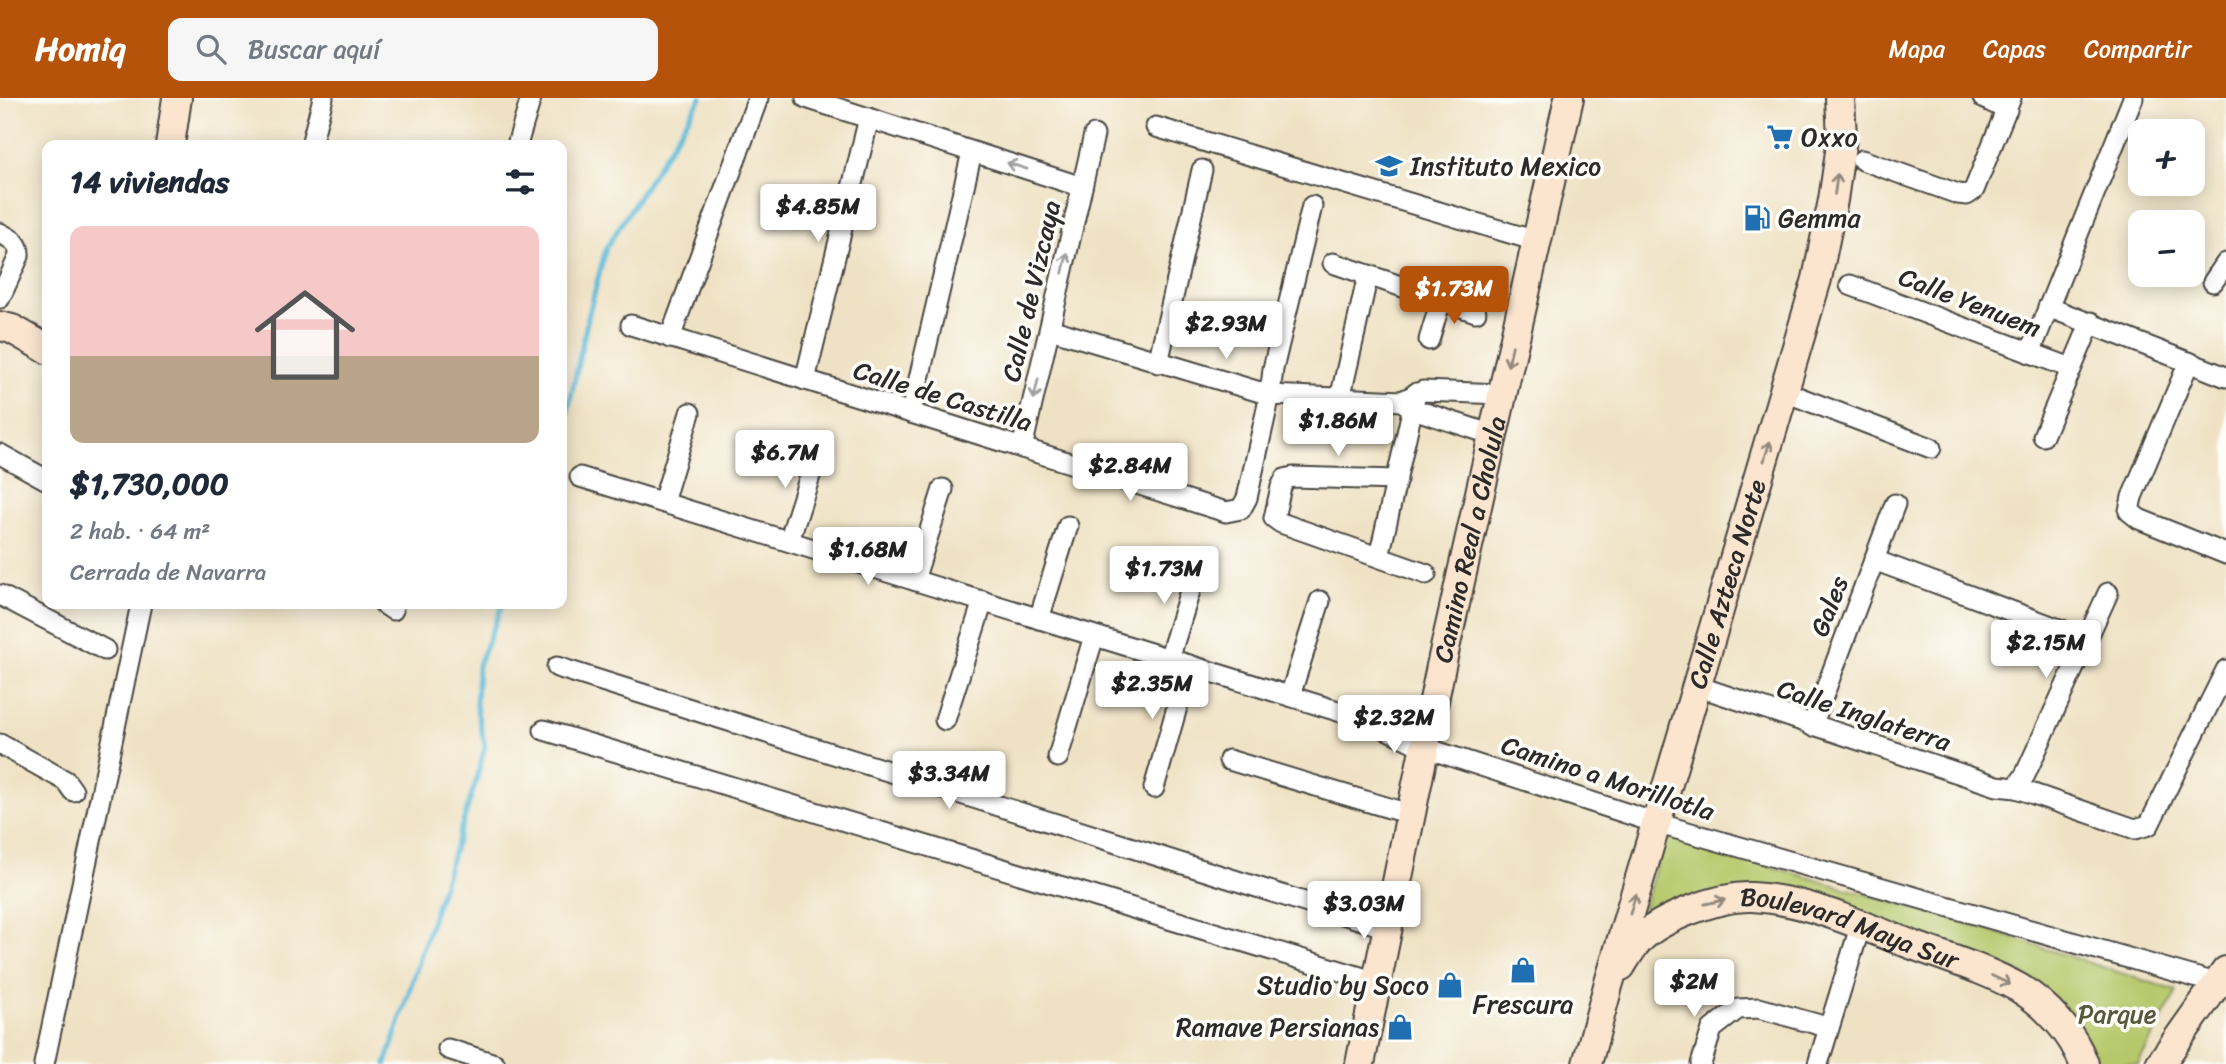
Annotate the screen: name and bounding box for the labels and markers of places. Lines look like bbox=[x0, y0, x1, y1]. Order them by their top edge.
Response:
place label: Oxxo bbox=[1801, 114, 1858, 160]
supermarket icon: Oxxo bbox=[1765, 122, 1795, 152]
place label: Instituto Mexico bbox=[1409, 143, 1601, 189]
school or university icon: Instituto Mexico bbox=[1374, 151, 1404, 181]
pin: $4.85M bbox=[761, 184, 875, 244]
place label: Gemma bbox=[1778, 195, 1861, 241]
fuel station icon: Gemma bbox=[1742, 203, 1772, 233]
pin: $1.73M bbox=[1397, 266, 1511, 326]
pin: $2.93M bbox=[1169, 302, 1283, 361]
pin: $1.86M bbox=[1281, 398, 1395, 458]
pin: $6.7M bbox=[736, 430, 834, 490]
pin: $2.84M bbox=[1073, 444, 1187, 503]
pin: $1.68M bbox=[811, 528, 925, 587]
pin: $1.73M bbox=[1107, 546, 1221, 606]
pin: $2.15M bbox=[1989, 620, 2103, 680]
pin: $2.35M bbox=[1095, 662, 1209, 721]
pin: $2.32M bbox=[1337, 696, 1451, 755]
pin: $3.34M bbox=[892, 752, 1006, 811]
pin: $3.03M bbox=[1307, 882, 1421, 941]
shop icon: Frescura bbox=[1508, 955, 1538, 985]
pin: $2M bbox=[1660, 960, 1728, 1019]
place label: Studio by Soco bbox=[1257, 962, 1429, 1008]
shop icon: Studio by Soco bbox=[1435, 970, 1465, 1000]
place label: Frescura bbox=[1473, 981, 1573, 1027]
place label: Ramave Persianas bbox=[1176, 1004, 1379, 1050]
shop icon: Ramave Persianas bbox=[1385, 1012, 1415, 1042]

